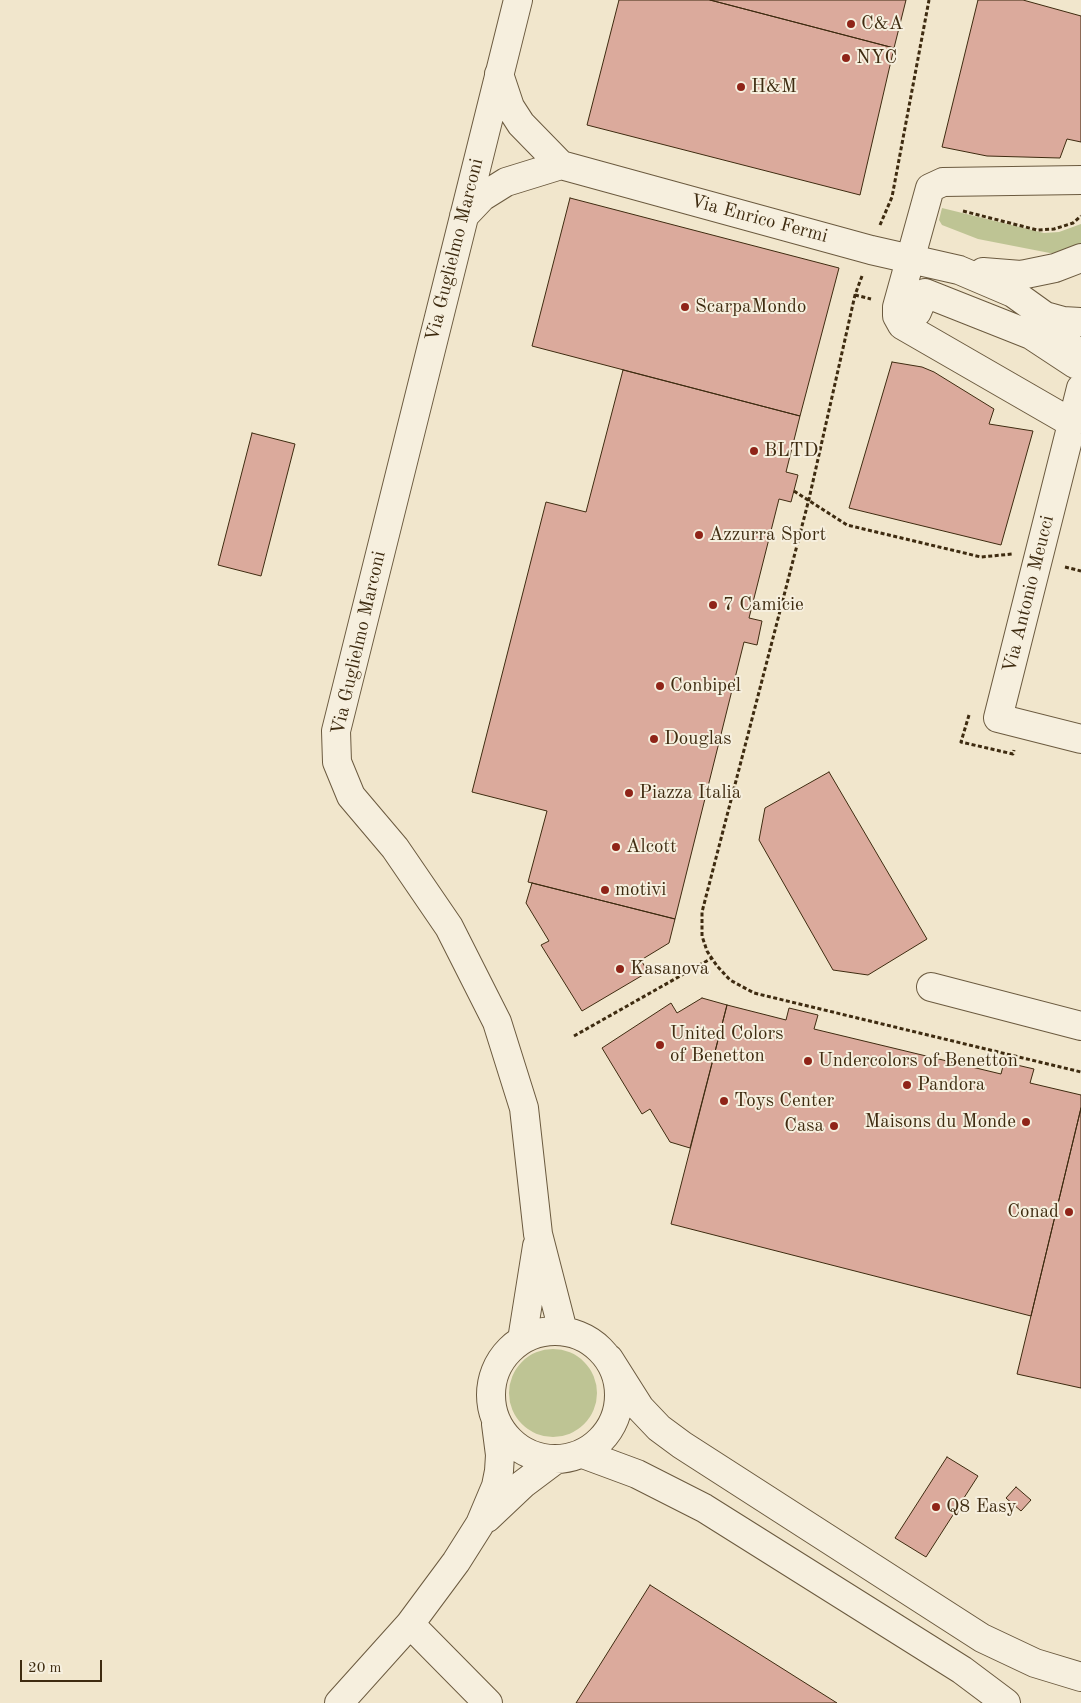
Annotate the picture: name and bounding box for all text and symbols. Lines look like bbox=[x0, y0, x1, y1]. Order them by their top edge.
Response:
place label: C&A bbox=[861, 13, 903, 35]
marker: C&A bbox=[845, 18, 857, 30]
place label: NYC bbox=[856, 47, 897, 69]
marker: NYC bbox=[840, 52, 852, 64]
place label: H&M bbox=[751, 76, 797, 98]
marker: H&M bbox=[735, 81, 747, 93]
street label: Via Guglielmo Marconi bbox=[421, 156, 489, 344]
street label: Via Enrico Fermi bbox=[688, 190, 830, 248]
place label: ScarpaMondo bbox=[695, 296, 806, 318]
marker: ScarpaMondo bbox=[679, 301, 691, 313]
place label: BLTD bbox=[764, 440, 818, 462]
marker: BLTD bbox=[748, 445, 760, 457]
street label: Via Antonio Meucci bbox=[998, 513, 1060, 675]
place label: Azzurra Sport bbox=[709, 524, 826, 546]
marker: Azzurra Sport bbox=[693, 529, 705, 541]
street label: Via Guglielmo Marconi bbox=[327, 549, 391, 737]
place label: 7 Camicie bbox=[723, 594, 804, 616]
marker: 7 Camicie bbox=[707, 599, 719, 611]
place label: Conbipel bbox=[670, 675, 741, 697]
marker: Conbipel bbox=[654, 680, 666, 692]
place label: Douglas bbox=[664, 728, 731, 750]
marker: Douglas bbox=[648, 733, 660, 745]
place label: Piazza Italia bbox=[639, 782, 741, 804]
marker: Piazza Italia bbox=[623, 787, 635, 799]
place label: Alcott bbox=[626, 836, 677, 858]
marker: Alcott bbox=[610, 841, 622, 853]
place label: motivi bbox=[615, 879, 666, 901]
marker: motivi bbox=[599, 884, 611, 896]
place label: Kasanova bbox=[630, 958, 709, 980]
marker: Kasanova bbox=[614, 963, 626, 975]
place label: United Colors of Benetton bbox=[670, 1023, 784, 1067]
marker: United Colors of Benetton bbox=[654, 1039, 666, 1051]
place label: Undercolors of Benetton bbox=[818, 1050, 1018, 1072]
marker: Undercolors of Benetton bbox=[802, 1055, 814, 1067]
place label: Pandora bbox=[917, 1074, 985, 1096]
marker: Pandora bbox=[901, 1079, 913, 1091]
place label: Toys Center bbox=[734, 1090, 834, 1112]
marker: Toys Center bbox=[718, 1095, 730, 1107]
place label: Maisons du Monde bbox=[864, 1111, 1016, 1133]
place label: Casa bbox=[784, 1115, 824, 1137]
marker: Maisons du Monde bbox=[1020, 1116, 1032, 1128]
marker: Casa bbox=[828, 1120, 840, 1132]
place label: Conad bbox=[1007, 1201, 1059, 1223]
marker: Conad bbox=[1063, 1206, 1075, 1218]
place label: Q8 Easy bbox=[946, 1496, 1016, 1518]
marker: Q8 Easy bbox=[930, 1501, 942, 1513]
scale bar bbox=[22, 1650, 105, 1682]
text: 20 m bbox=[28, 1661, 62, 1676]

